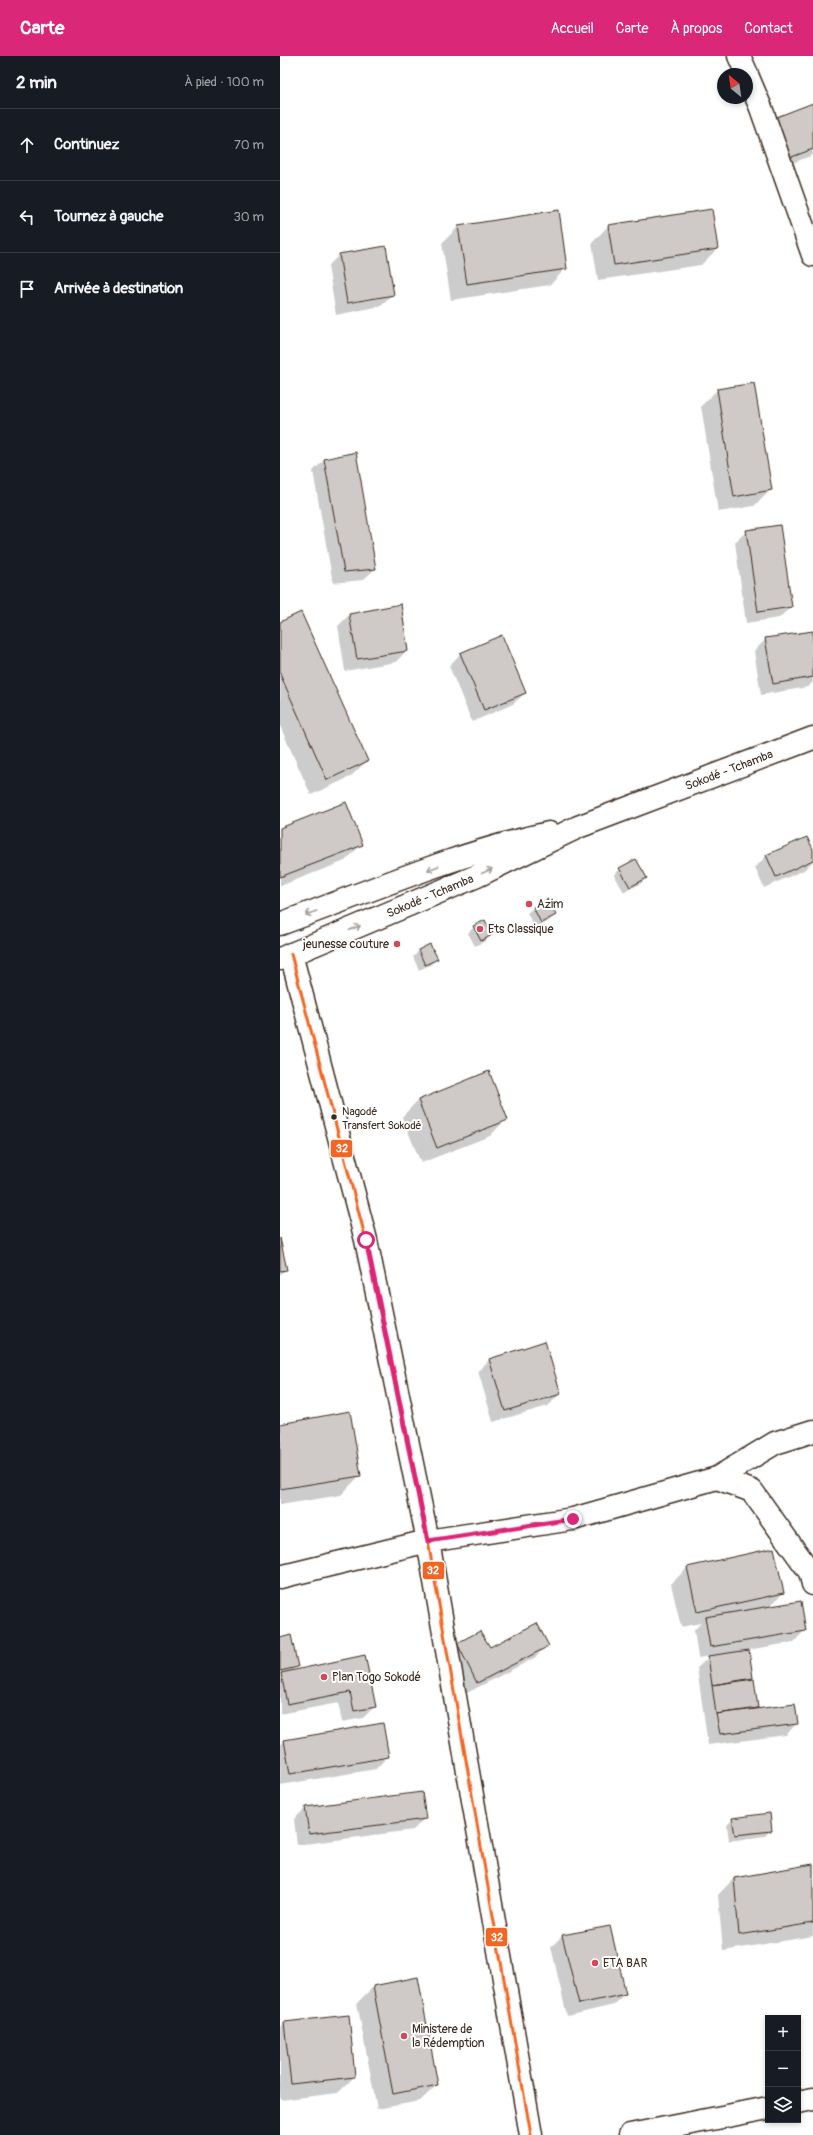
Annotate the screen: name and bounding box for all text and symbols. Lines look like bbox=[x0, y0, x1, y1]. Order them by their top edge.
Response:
text: Carte bbox=[20, 16, 64, 40]
text: Accueil bbox=[551, 20, 594, 37]
text: Carte bbox=[616, 20, 648, 37]
text: À propos bbox=[670, 20, 722, 37]
text: Contact bbox=[744, 20, 793, 37]
north arrow bbox=[717, 68, 753, 104]
text: 2 min bbox=[16, 72, 57, 93]
text: À pied · 100 m bbox=[184, 74, 264, 90]
icon: ahead bbox=[16, 134, 38, 156]
text: Continuez bbox=[54, 135, 119, 154]
text: 70 m bbox=[234, 137, 264, 153]
icon: left bbox=[16, 206, 38, 228]
text: Tournez à gauche bbox=[54, 207, 164, 226]
text: 30 m bbox=[234, 209, 264, 225]
icon: arrive bbox=[16, 278, 38, 300]
text: Arrivée à destination bbox=[54, 279, 183, 298]
street label: Sokodé - Tchamba bbox=[683, 747, 776, 794]
one-way arrow bbox=[426, 865, 439, 872]
one-way arrow bbox=[481, 867, 493, 875]
street label: Sokodé - Tchamba bbox=[385, 871, 476, 922]
place label: Azim bbox=[537, 897, 564, 912]
marker: Azim bbox=[524, 899, 534, 909]
one-way arrow bbox=[305, 909, 317, 917]
place label: Ets Classique bbox=[488, 922, 553, 937]
one-way arrow bbox=[348, 923, 360, 931]
marker: Ets Classique bbox=[475, 924, 485, 934]
place label: jeunesse couture bbox=[302, 937, 389, 952]
marker: jeunesse couture bbox=[392, 939, 402, 949]
place label: Nagodé Transfert Sokodé bbox=[342, 1105, 422, 1132]
marker: Nagodé Transfert Sokodé bbox=[329, 1112, 339, 1122]
line badge: 32 bbox=[330, 1139, 353, 1158]
text: 32 bbox=[336, 1142, 348, 1155]
route start bbox=[357, 1231, 375, 1249]
route end bbox=[564, 1510, 582, 1528]
line badge: 32 bbox=[422, 1561, 445, 1580]
text: 32 bbox=[427, 1564, 439, 1577]
place label: Plan Togo Sokodé bbox=[332, 1670, 421, 1685]
marker: Plan Togo Sokodé bbox=[319, 1672, 329, 1682]
line badge: 32 bbox=[485, 1927, 508, 1947]
text: 32 bbox=[491, 1931, 503, 1944]
place label: ETA BAR bbox=[603, 1956, 648, 1971]
marker: ETA BAR bbox=[590, 1958, 600, 1968]
map controls bbox=[765, 2015, 801, 2123]
button: + bbox=[765, 2015, 801, 2051]
place label: Ministere de la Rédemption bbox=[412, 2022, 485, 2051]
marker: Ministere de la Rédemption bbox=[399, 2031, 409, 2041]
button: − bbox=[765, 2051, 801, 2087]
button: layers bbox=[765, 2087, 801, 2123]

